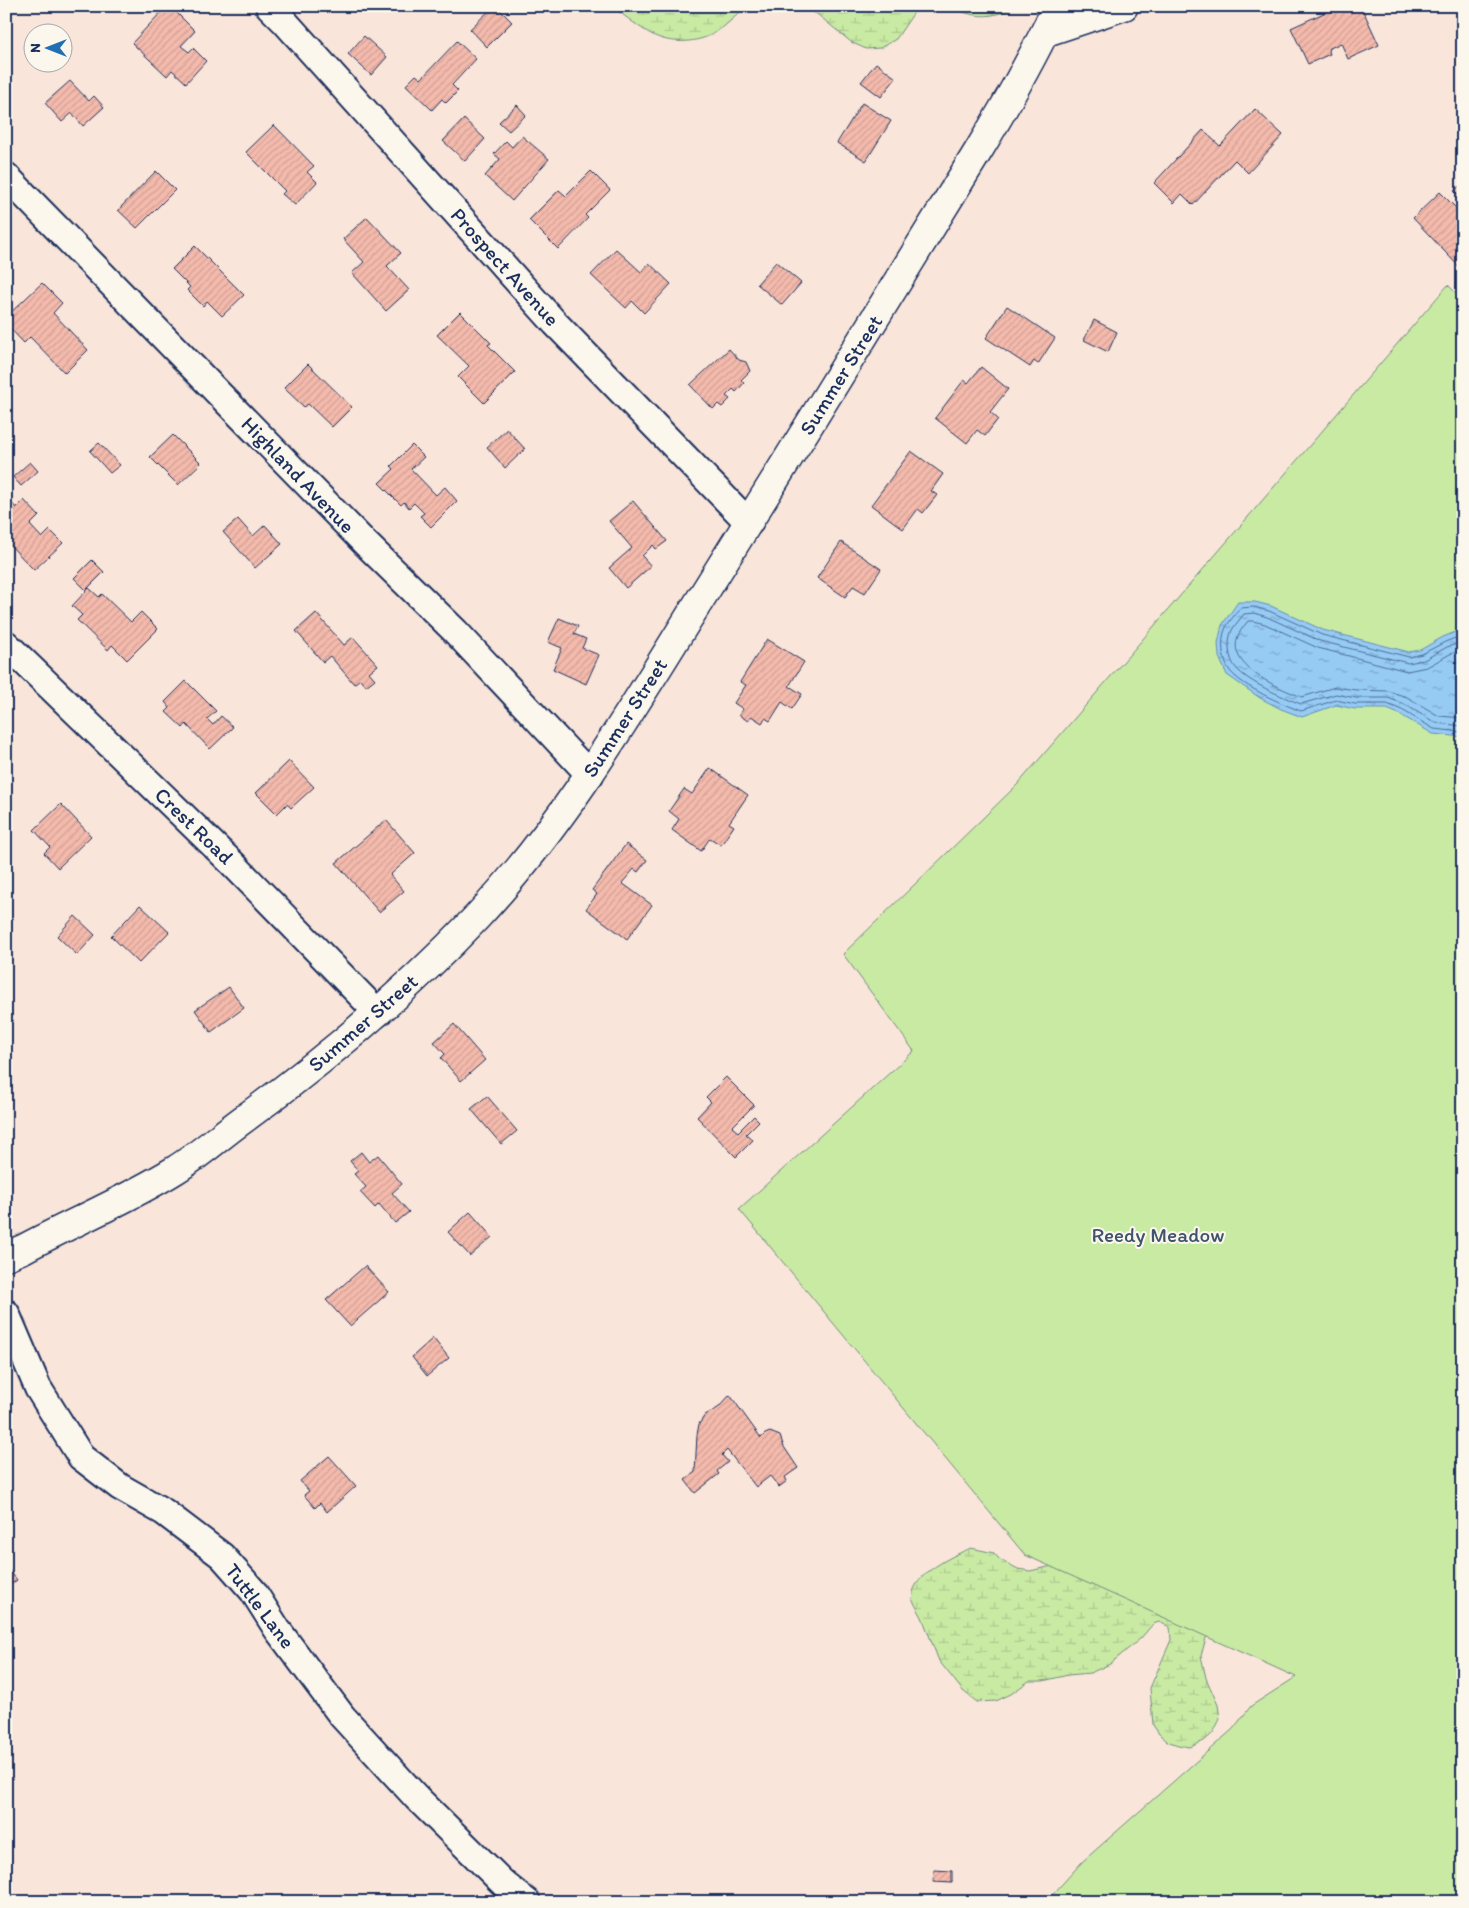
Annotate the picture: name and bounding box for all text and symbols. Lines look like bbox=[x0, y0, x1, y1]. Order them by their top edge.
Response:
north arrow bbox=[22, 22, 72, 72]
text: N bbox=[27, 43, 44, 53]
street label: Prospect Avenue bbox=[446, 202, 565, 331]
street label: Summer Street bbox=[794, 310, 887, 439]
street label: Highland Avenue bbox=[236, 411, 360, 538]
street label: Summer Street bbox=[577, 654, 672, 782]
street label: Crest Road bbox=[150, 782, 239, 870]
street label: Summer Street bbox=[303, 968, 423, 1077]
park label: Reedy Meadow bbox=[1091, 1222, 1225, 1247]
street label: Tuttle Lane bbox=[220, 1558, 301, 1653]

